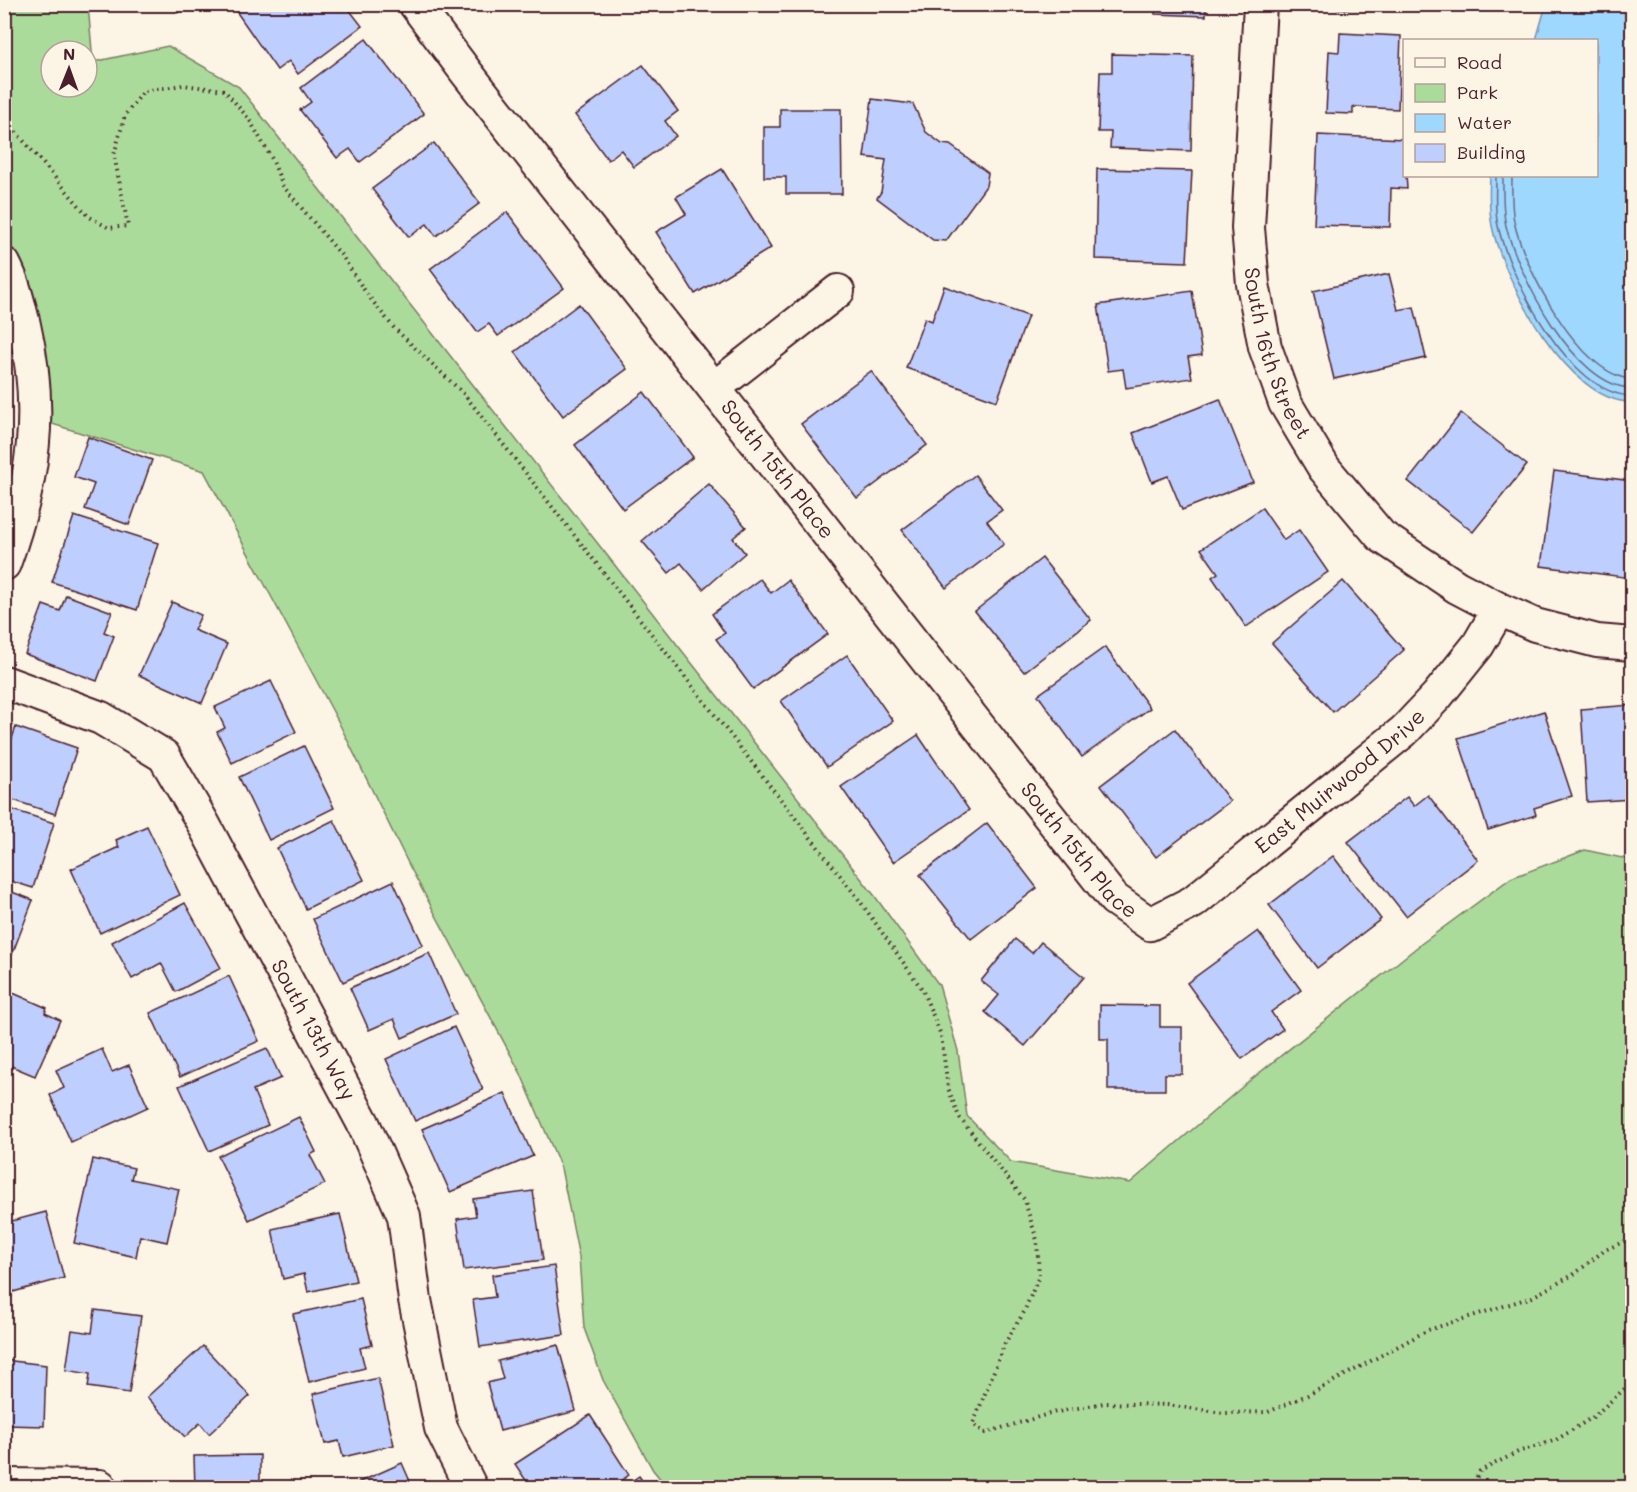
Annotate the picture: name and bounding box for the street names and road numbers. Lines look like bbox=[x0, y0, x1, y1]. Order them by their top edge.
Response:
street label: South 16th Street bbox=[1240, 266, 1318, 444]
street label: South 15th Place bbox=[716, 393, 842, 544]
street label: East Muirwood Drive bbox=[1248, 702, 1430, 859]
street label: South 15th Place bbox=[1015, 776, 1143, 923]
street label: South 13th Way bbox=[266, 954, 363, 1104]

